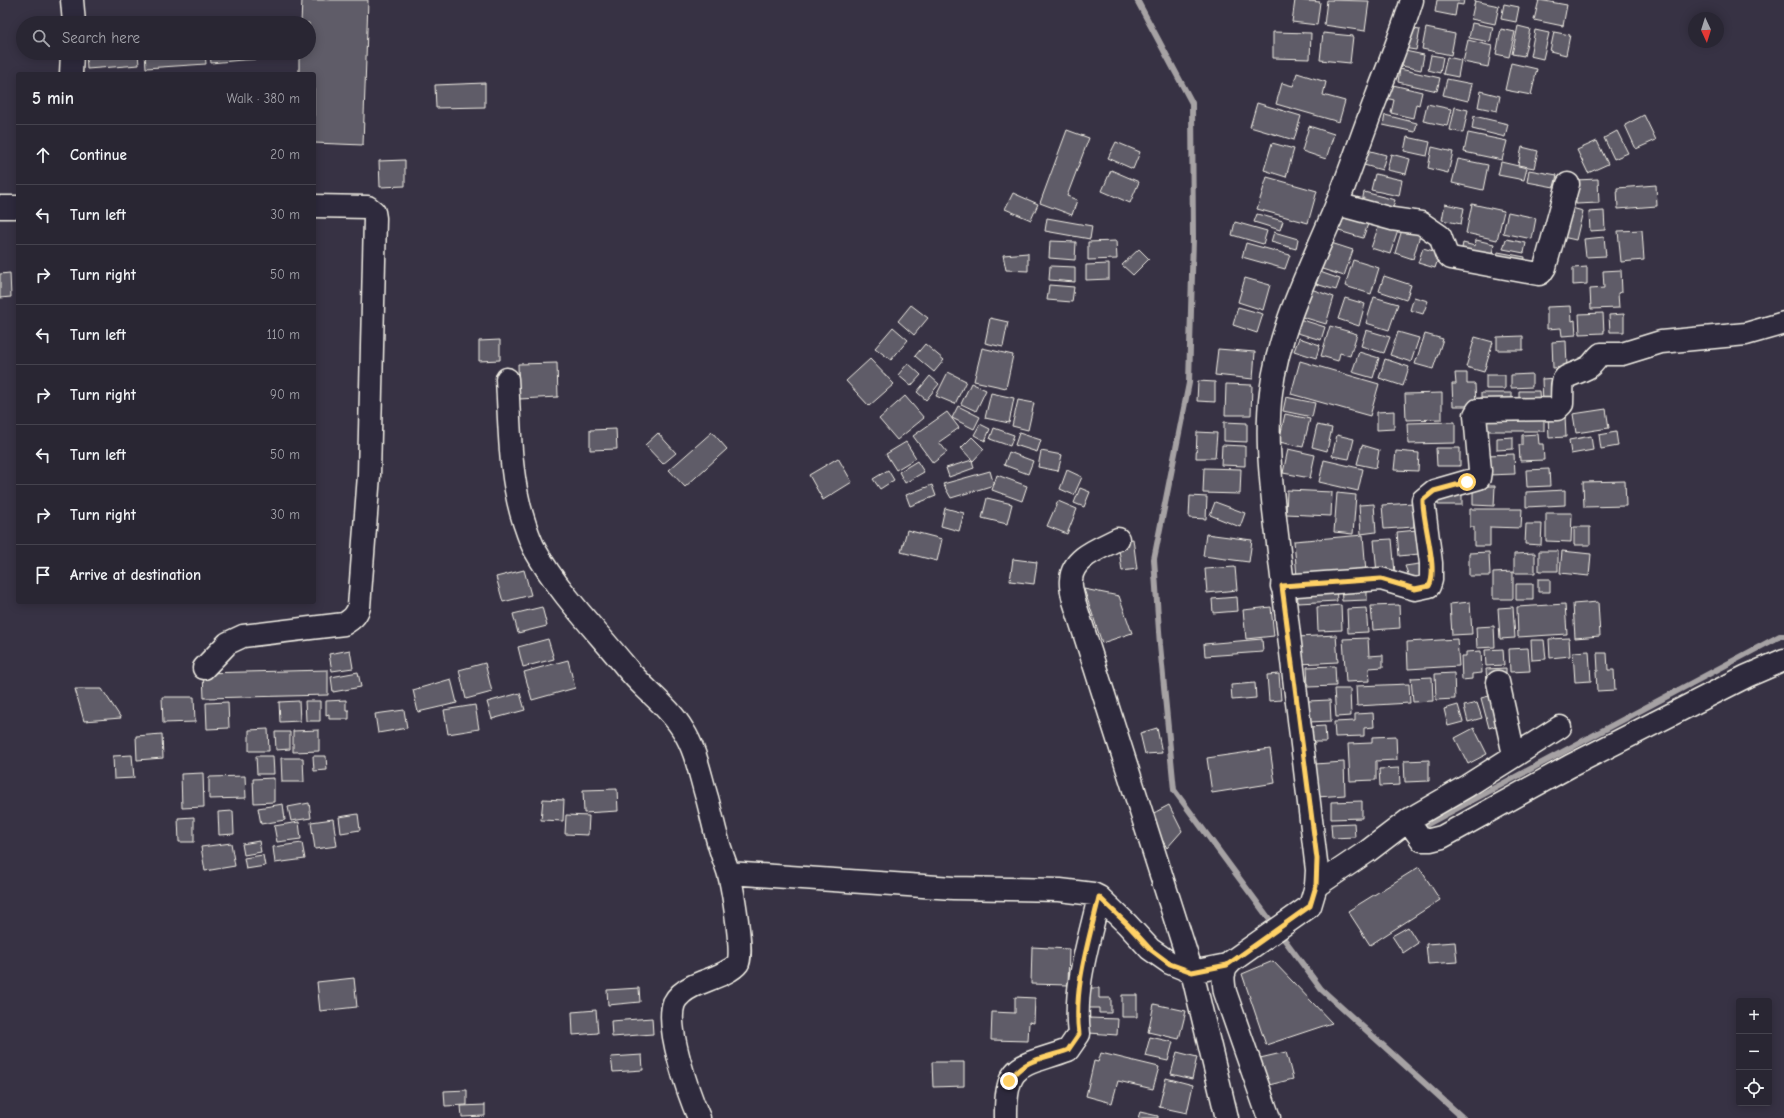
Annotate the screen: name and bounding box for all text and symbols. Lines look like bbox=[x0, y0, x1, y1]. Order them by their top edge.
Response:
north arrow bbox=[1688, 12, 1724, 48]
search box bbox=[16, 16, 316, 60]
icon: search bbox=[30, 27, 52, 49]
text: Search here bbox=[62, 29, 140, 47]
text: 5 min bbox=[32, 89, 74, 108]
text: Walk · 380 m bbox=[227, 91, 300, 106]
icon: ahead bbox=[32, 144, 54, 166]
text: Continue bbox=[70, 146, 127, 164]
text: 20 m bbox=[270, 147, 300, 162]
icon: left bbox=[32, 204, 54, 226]
text: Turn left bbox=[70, 206, 126, 224]
text: 30 m bbox=[270, 207, 300, 222]
icon: right bbox=[32, 264, 54, 286]
text: Turn right bbox=[70, 266, 136, 284]
text: 50 m bbox=[270, 267, 300, 282]
icon: left bbox=[32, 324, 54, 346]
text: Turn left bbox=[70, 326, 126, 344]
text: 110 m bbox=[267, 327, 300, 342]
icon: right bbox=[32, 384, 54, 406]
text: Turn right bbox=[70, 386, 136, 404]
text: 90 m bbox=[270, 387, 300, 402]
icon: left bbox=[32, 444, 54, 466]
text: Turn left bbox=[70, 446, 126, 464]
text: 50 m bbox=[270, 447, 300, 462]
route start bbox=[1458, 473, 1476, 491]
icon: right bbox=[32, 504, 54, 526]
text: Turn right bbox=[70, 506, 136, 524]
text: 30 m bbox=[270, 507, 300, 522]
icon: arrive bbox=[32, 564, 54, 586]
text: Arrive at destination bbox=[70, 566, 201, 584]
map controls bbox=[1736, 998, 1772, 1106]
button: + bbox=[1736, 998, 1772, 1034]
button: − bbox=[1736, 1034, 1772, 1070]
button: locate bbox=[1736, 1070, 1772, 1106]
route end bbox=[1000, 1072, 1018, 1090]

